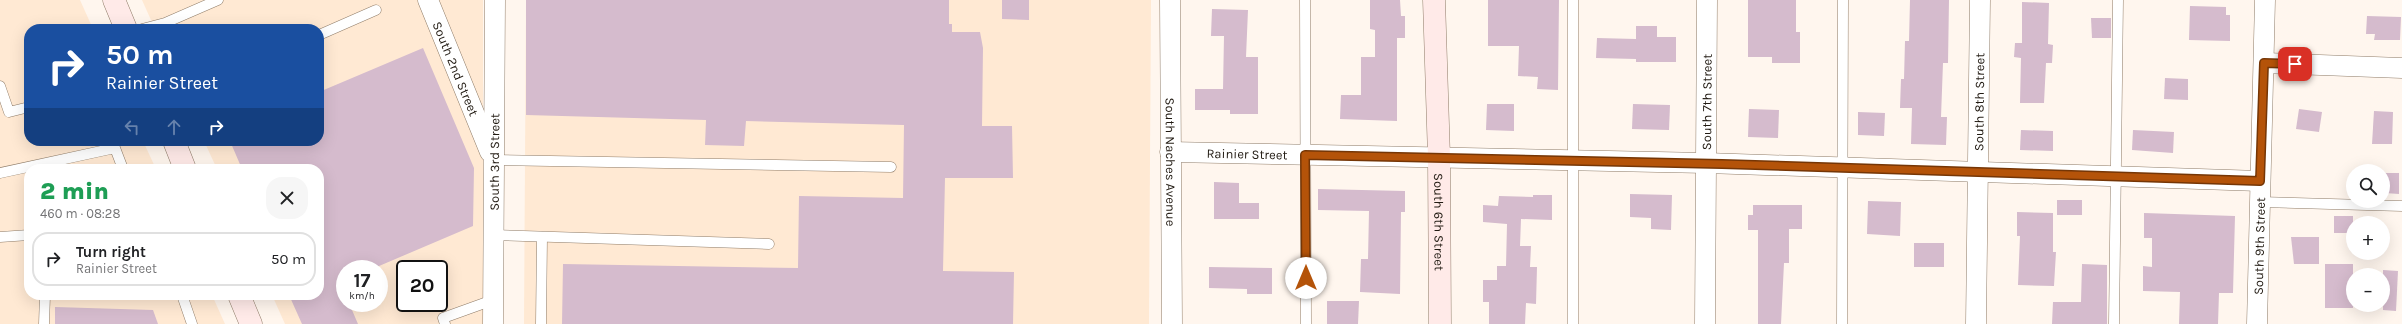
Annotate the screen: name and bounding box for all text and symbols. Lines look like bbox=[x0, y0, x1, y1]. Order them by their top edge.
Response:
street label: South 2nd Street bbox=[430, 19, 481, 118]
text: 50 m bbox=[106, 38, 174, 71]
icon: right bbox=[40, 40, 92, 92]
pin bbox=[2278, 47, 2312, 81]
street label: South 8th Street bbox=[1971, 53, 1987, 151]
icon: arrive bbox=[2284, 53, 2306, 75]
street label: South 7th Street bbox=[1699, 54, 1715, 150]
text: Rainier Street bbox=[106, 72, 218, 94]
street label: South Naches Avenue bbox=[1163, 98, 1178, 227]
street label: South 3rd Street bbox=[487, 113, 502, 211]
icon: left bbox=[121, 116, 143, 138]
icon: ahead bbox=[163, 116, 185, 138]
icon: right bbox=[205, 116, 227, 138]
street label: Rainier Street bbox=[1206, 146, 1288, 162]
map controls bbox=[2346, 164, 2390, 312]
button: search bbox=[2346, 164, 2390, 208]
street label: South 6th Street bbox=[1431, 173, 1447, 271]
text: 2 min bbox=[40, 177, 109, 205]
button: close bbox=[266, 177, 308, 219]
street label: South 9th Street bbox=[2251, 197, 2268, 295]
text: 460 m · 08:28 bbox=[40, 206, 120, 221]
button: + bbox=[2346, 216, 2390, 260]
text: Turn right bbox=[76, 243, 146, 261]
icon: right bbox=[42, 248, 64, 270]
text: 50 m bbox=[271, 250, 306, 268]
position arrow bbox=[1285, 257, 1327, 299]
speed limit sign: 20 bbox=[396, 260, 448, 312]
text: Rainier Street bbox=[76, 261, 157, 276]
button: − bbox=[2346, 268, 2390, 312]
text: 17 bbox=[353, 269, 371, 292]
text: km/h bbox=[349, 290, 375, 302]

